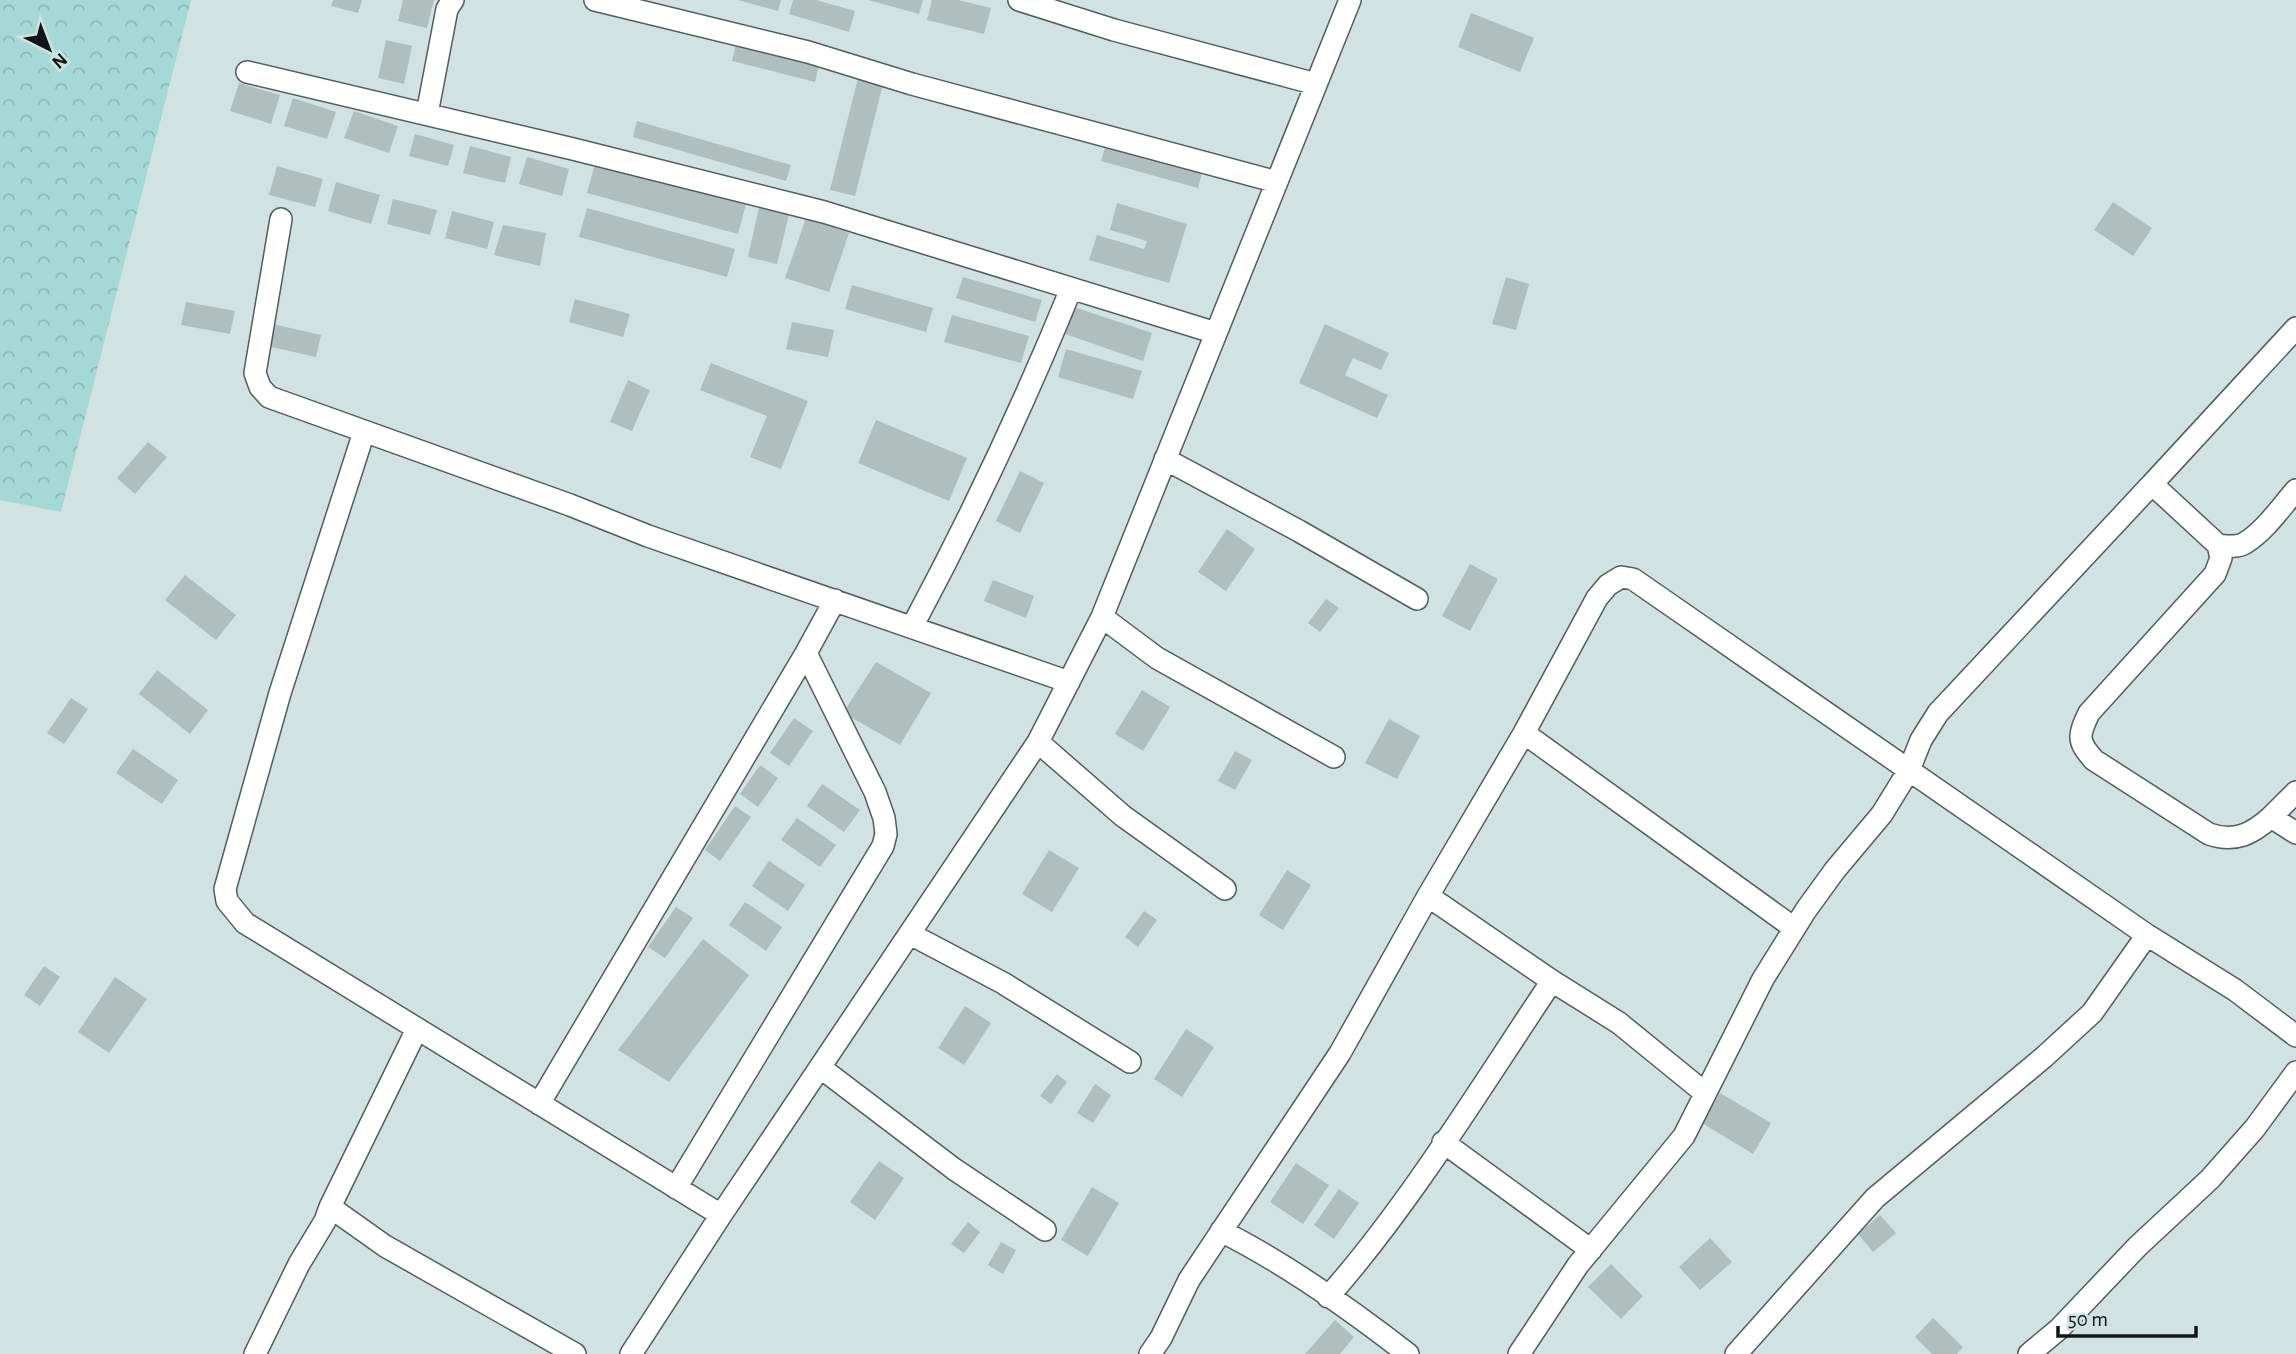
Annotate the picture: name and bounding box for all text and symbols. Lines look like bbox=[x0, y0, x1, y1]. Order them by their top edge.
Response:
north arrow bbox=[14, 14, 84, 84]
text: N bbox=[48, 49, 71, 72]
scale bar bbox=[2058, 1294, 2196, 1338]
text: 50 m bbox=[2068, 1309, 2108, 1330]

